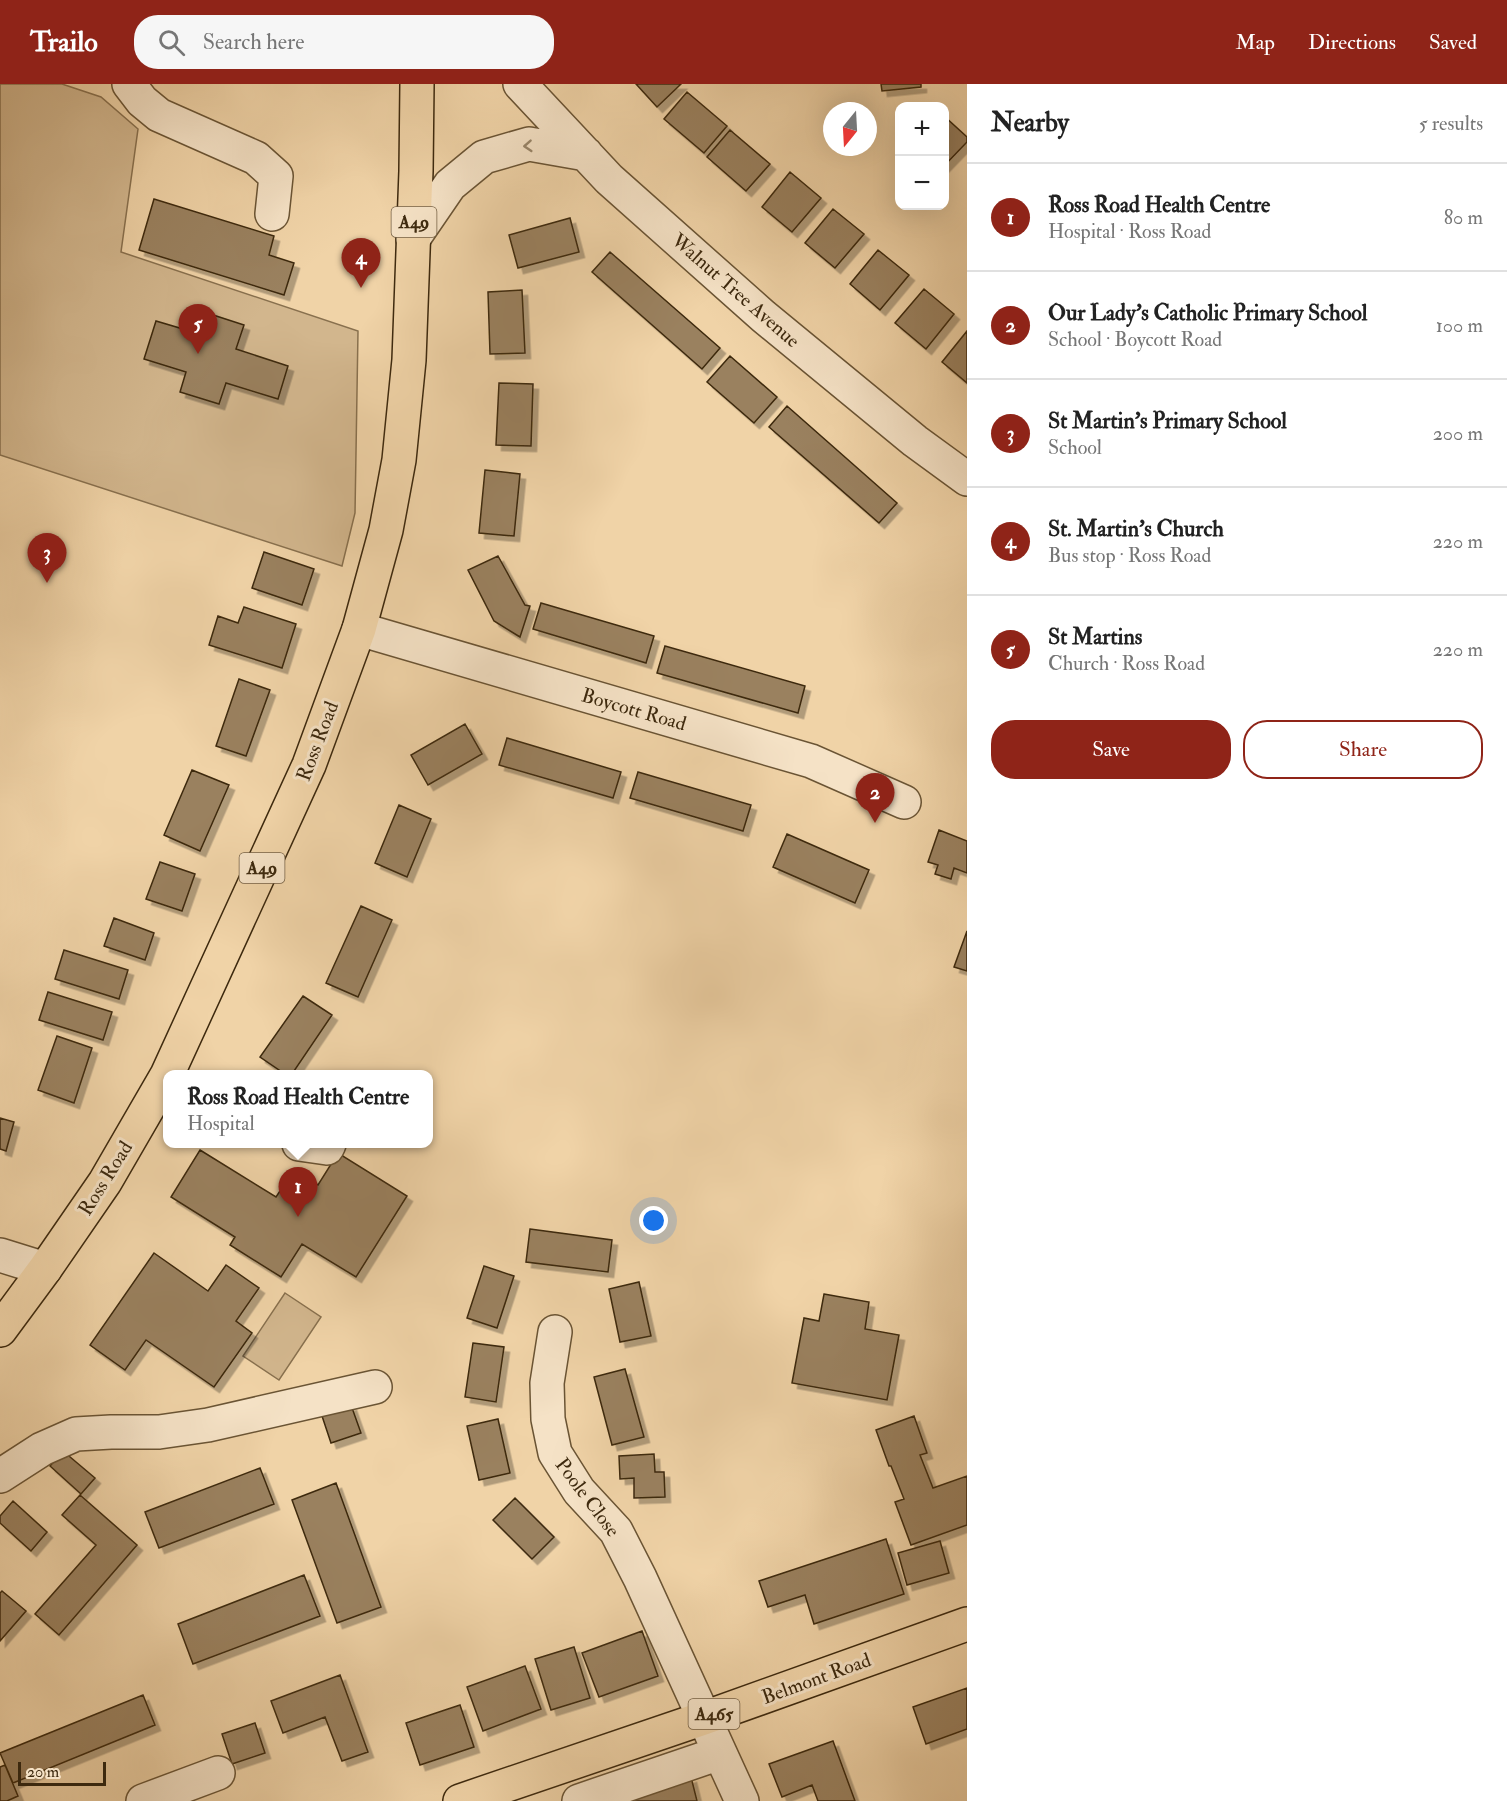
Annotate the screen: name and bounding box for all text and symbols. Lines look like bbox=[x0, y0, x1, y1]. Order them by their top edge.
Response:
search box bbox=[134, 15, 554, 69]
text: Trailo bbox=[30, 25, 98, 60]
icon: search bbox=[155, 26, 188, 59]
text: Search here bbox=[203, 28, 304, 56]
text: Map bbox=[1235, 29, 1275, 56]
text: Directions bbox=[1308, 29, 1396, 56]
text: Saved bbox=[1429, 29, 1477, 56]
north arrow bbox=[823, 102, 877, 156]
map controls bbox=[895, 102, 949, 210]
button: + bbox=[895, 102, 949, 156]
text: Nearby bbox=[991, 107, 1069, 139]
text: 5 results bbox=[1419, 111, 1483, 136]
one-way arrow bbox=[523, 139, 533, 152]
button: − bbox=[895, 156, 949, 210]
text: Ross Road Health Centre bbox=[1048, 191, 1270, 219]
text: 1 bbox=[1007, 205, 1014, 230]
text: 80 m bbox=[1444, 205, 1483, 230]
road number: A49 bbox=[392, 207, 436, 237]
text: Hospital · Ross Road bbox=[1048, 219, 1211, 244]
street label: Walnut Tree Avenue bbox=[666, 227, 805, 353]
pin: 4 bbox=[342, 238, 380, 288]
text: Our Lady's Catholic Primary School bbox=[1048, 299, 1367, 327]
pin: 5 bbox=[178, 304, 218, 354]
text: 2 bbox=[1005, 313, 1016, 338]
text: 100 m bbox=[1436, 313, 1483, 338]
text: School · Boycott Road bbox=[1048, 327, 1222, 352]
text: St Martin's Primary School bbox=[1048, 407, 1287, 435]
text: 3 bbox=[1007, 421, 1014, 446]
text: 200 m bbox=[1433, 421, 1483, 446]
text: School bbox=[1048, 435, 1102, 460]
text: St. Martin's Church bbox=[1048, 515, 1224, 543]
text: 4 bbox=[1005, 529, 1016, 554]
text: 220 m bbox=[1433, 529, 1483, 554]
pin: 3 bbox=[28, 534, 66, 583]
text: Bus stop · Ross Road bbox=[1048, 543, 1211, 568]
text: St Martins bbox=[1048, 623, 1142, 651]
text: 5 bbox=[1006, 637, 1015, 662]
text: 220 m bbox=[1433, 637, 1483, 662]
text: Church · Ross Road bbox=[1048, 651, 1205, 676]
street label: Boycott Road bbox=[579, 683, 689, 736]
street label: Ross Road bbox=[291, 698, 344, 785]
button: Save bbox=[991, 720, 1231, 779]
button: Share bbox=[1243, 720, 1483, 779]
pin: 2 bbox=[856, 774, 894, 823]
road number: A49 bbox=[240, 853, 284, 883]
popup bbox=[163, 1070, 433, 1148]
text: Ross Road Health Centre bbox=[187, 1083, 409, 1111]
text: Hospital bbox=[187, 1111, 255, 1136]
street label: Ross Road bbox=[73, 1136, 138, 1220]
pin: 1 bbox=[278, 1168, 318, 1217]
your location bbox=[639, 1206, 668, 1235]
street label: Poole Close bbox=[550, 1453, 625, 1542]
street label: Belmont Road bbox=[758, 1647, 874, 1710]
road number: A465 bbox=[688, 1699, 740, 1729]
scale bar bbox=[18, 1759, 106, 1786]
text: 20 m bbox=[27, 1762, 59, 1782]

